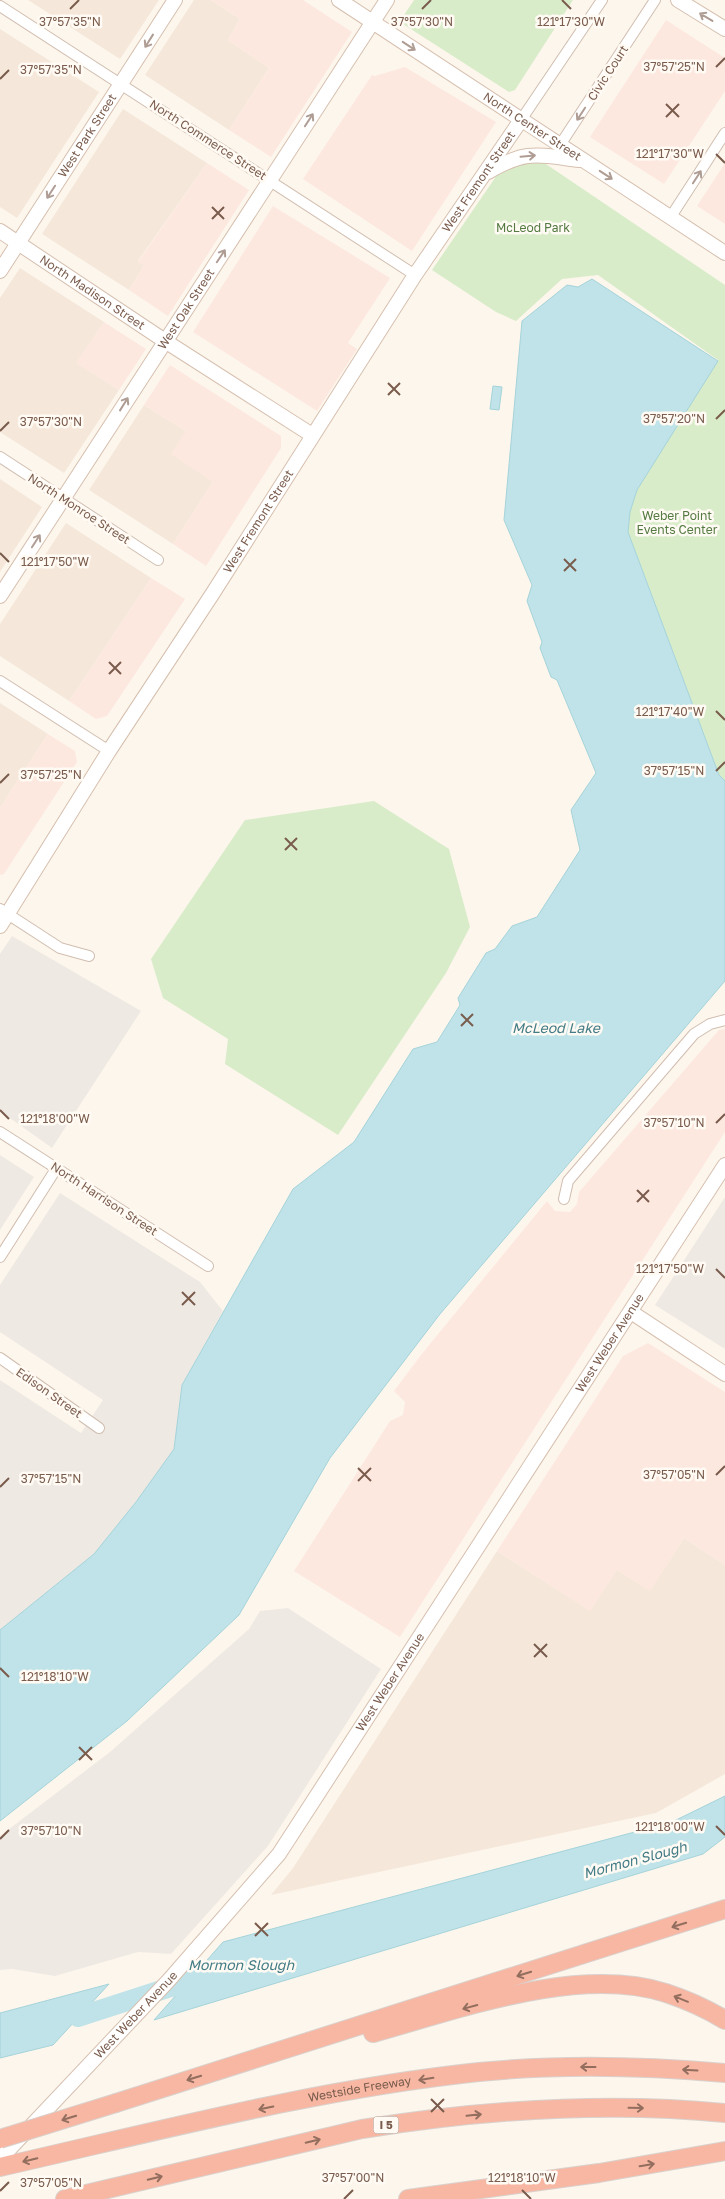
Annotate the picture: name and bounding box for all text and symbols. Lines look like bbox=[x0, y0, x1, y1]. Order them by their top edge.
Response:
one-way arrow bbox=[700, 12, 714, 22]
text: 37°57'35"N bbox=[39, 14, 101, 29]
text: 37°57'30"N bbox=[391, 14, 453, 29]
text: 121°17'30"W bbox=[537, 14, 605, 29]
one-way arrow bbox=[143, 34, 154, 48]
one-way arrow bbox=[402, 40, 416, 51]
street label: Civic Court bbox=[584, 42, 631, 103]
text: 37°57'25"N bbox=[643, 59, 705, 74]
text: 37°57'35"N bbox=[20, 62, 82, 77]
street label: North Center Street bbox=[481, 89, 584, 164]
street label: West Park Street bbox=[54, 91, 120, 180]
street label: North Commerce Street bbox=[147, 96, 270, 183]
one-way arrow bbox=[575, 107, 585, 121]
one-way arrow bbox=[305, 114, 315, 128]
street label: West Fremont Street bbox=[438, 128, 518, 235]
text: 121°17'30"W bbox=[636, 146, 704, 161]
one-way arrow bbox=[519, 151, 535, 160]
one-way arrow bbox=[692, 170, 702, 184]
one-way arrow bbox=[598, 171, 612, 181]
one-way arrow bbox=[46, 185, 56, 199]
park label: McLeod Park bbox=[496, 220, 570, 235]
one-way arrow bbox=[216, 250, 226, 264]
street label: North Madison Street bbox=[37, 252, 148, 333]
street label: West Oak Street bbox=[154, 266, 218, 352]
one-way arrow bbox=[119, 397, 130, 411]
text: 37°57'20"N bbox=[643, 411, 705, 426]
text: 37°57'30"N bbox=[20, 414, 82, 429]
street label: West Fremont Street bbox=[220, 467, 296, 576]
street label: North Monroe Street bbox=[25, 470, 133, 547]
park label: Weber Point Events Center bbox=[637, 508, 718, 537]
one-way arrow bbox=[32, 534, 42, 548]
text: 121°17'50"W bbox=[21, 554, 89, 569]
text: 121°17'40"W bbox=[636, 704, 705, 719]
text: 37°57'15"N bbox=[644, 763, 704, 778]
text: 37°57'25"N bbox=[20, 767, 82, 782]
water label: McLeod Lake bbox=[512, 1019, 601, 1036]
text: 121°18'00"W bbox=[20, 1111, 90, 1126]
text: 37°57'10"N bbox=[643, 1115, 705, 1130]
street label: North Harrison Street bbox=[48, 1158, 161, 1239]
text: 121°17'50"W bbox=[636, 1261, 704, 1276]
street label: West Weber Avenue bbox=[572, 1291, 647, 1395]
street label: Edison Street bbox=[13, 1364, 85, 1421]
text: 37°57'05"N bbox=[643, 1467, 705, 1482]
text: 37°57'15"N bbox=[21, 1471, 81, 1486]
street label: West Weber Avenue bbox=[352, 1630, 427, 1734]
text: 121°18'10"W bbox=[21, 1669, 89, 1684]
text: 121°18'00"W bbox=[635, 1819, 705, 1834]
text: 37°57'10"N bbox=[20, 1823, 82, 1838]
water label: Mormon Slough bbox=[581, 1837, 690, 1881]
one-way arrow bbox=[672, 1921, 687, 1930]
water label: Mormon Slough bbox=[188, 1956, 295, 1973]
street label: West Weber Avenue bbox=[91, 1968, 180, 2062]
one-way arrow bbox=[516, 1969, 532, 1979]
one-way arrow bbox=[674, 1994, 689, 2003]
one-way arrow bbox=[463, 2003, 479, 2012]
one-way arrow bbox=[580, 2062, 596, 2072]
one-way arrow bbox=[682, 2066, 698, 2075]
street label: Westside Freeway bbox=[307, 2073, 412, 2105]
one-way arrow bbox=[186, 2074, 202, 2084]
one-way arrow bbox=[419, 2074, 435, 2084]
one-way arrow bbox=[259, 2103, 275, 2113]
one-way arrow bbox=[628, 2103, 644, 2113]
one-way arrow bbox=[465, 2110, 481, 2120]
one-way arrow bbox=[62, 2113, 78, 2123]
road number: I 5 bbox=[374, 2116, 398, 2134]
one-way arrow bbox=[305, 2136, 321, 2145]
one-way arrow bbox=[22, 2156, 38, 2165]
one-way arrow bbox=[639, 2160, 655, 2170]
text: 37°57'00"N bbox=[322, 2170, 384, 2185]
text: 121°18'10"W bbox=[488, 2170, 556, 2185]
one-way arrow bbox=[147, 2173, 163, 2182]
text: 37°57'05"N bbox=[20, 2175, 82, 2190]

